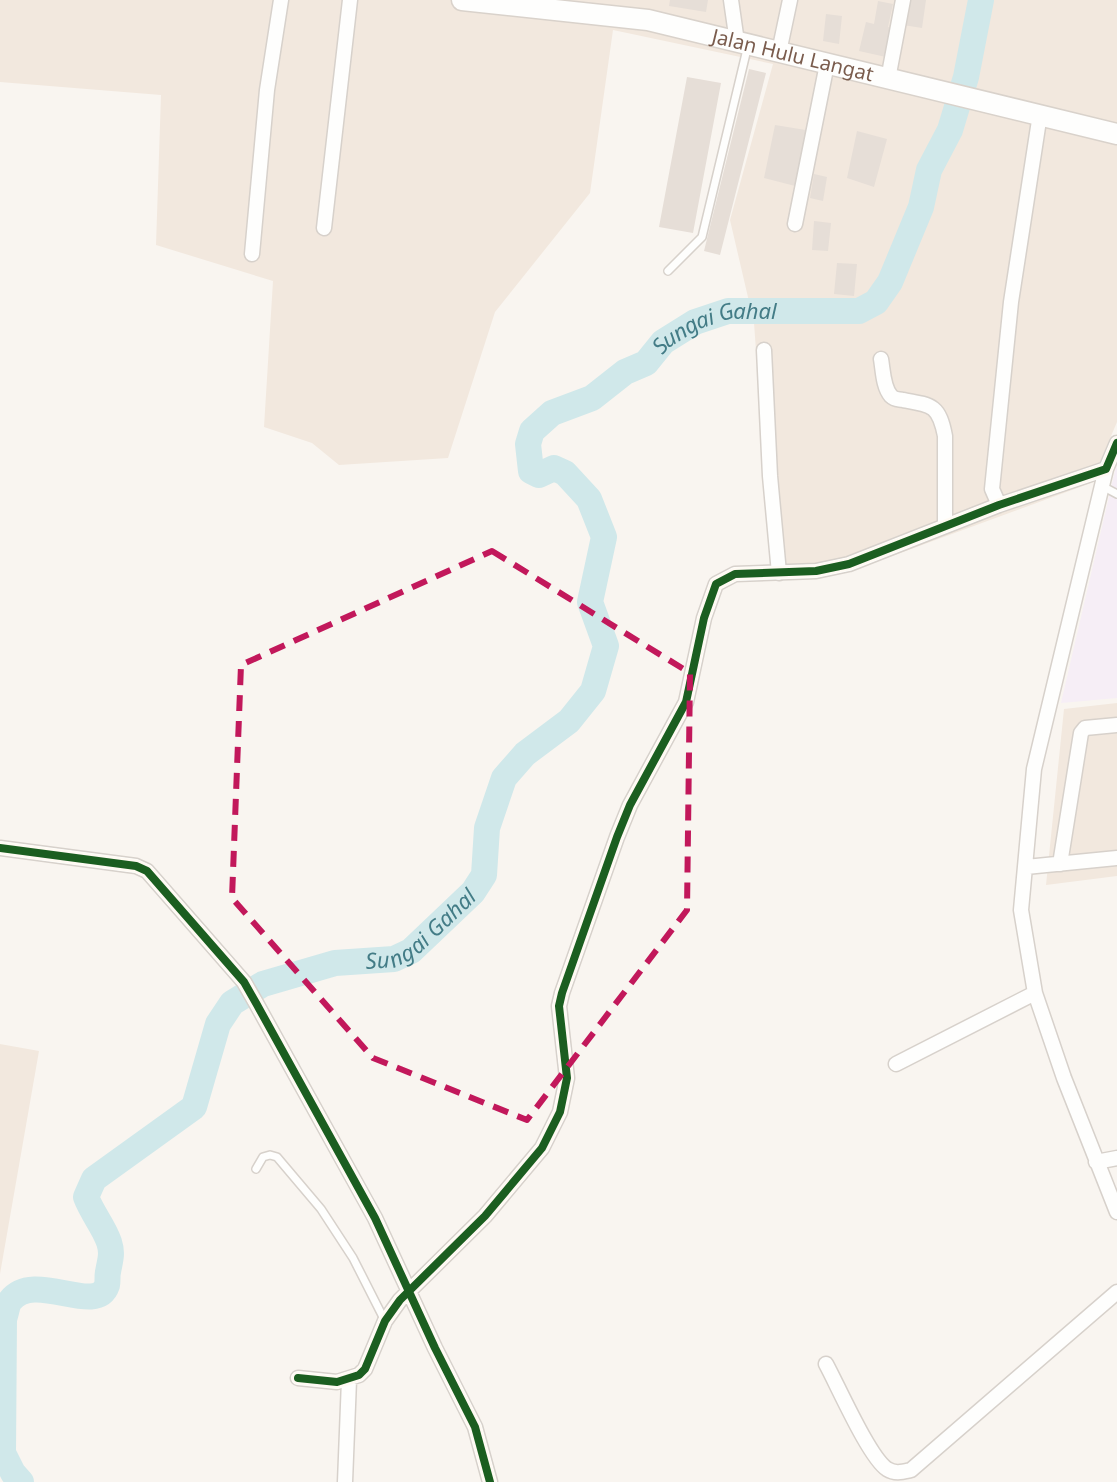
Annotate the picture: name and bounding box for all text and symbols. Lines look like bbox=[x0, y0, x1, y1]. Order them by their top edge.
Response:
street label: Jalan Hulu Langat bbox=[707, 22, 876, 87]
water label: Sungai Gahal bbox=[644, 294, 778, 359]
water label: Sungai Gahal bbox=[365, 880, 483, 975]

